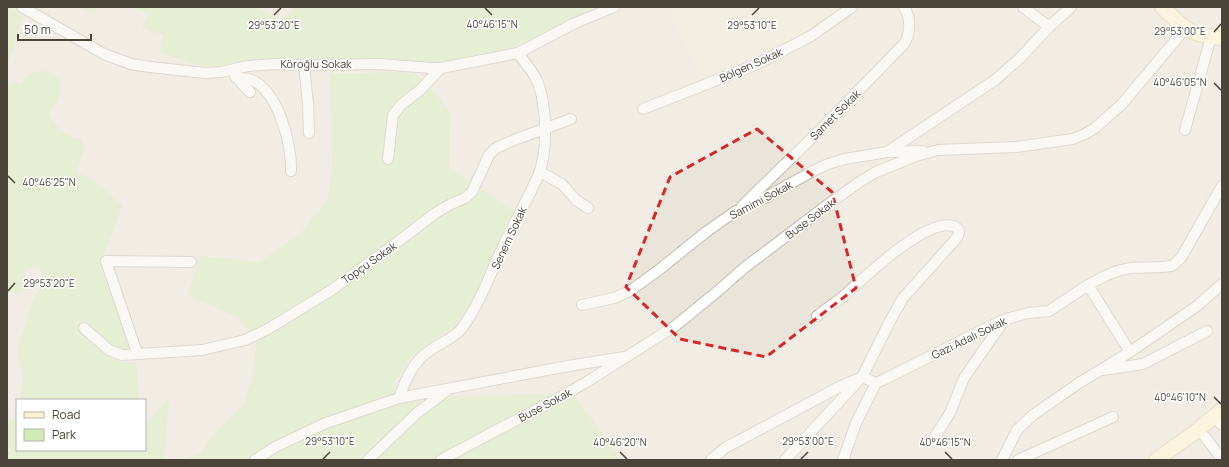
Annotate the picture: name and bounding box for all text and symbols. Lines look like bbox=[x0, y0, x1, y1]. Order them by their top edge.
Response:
scale bar bbox=[18, 16, 91, 42]
text: 40°46'15"N bbox=[466, 17, 518, 31]
text: 29°53'20"E bbox=[248, 18, 300, 32]
text: 29°53'10"E bbox=[727, 18, 777, 32]
text: 50 m bbox=[24, 21, 51, 38]
text: 29°53'00"E bbox=[1154, 24, 1206, 38]
street label: Bölgen Sokak bbox=[717, 44, 785, 85]
street label: Köroğlu Sokak bbox=[280, 56, 352, 71]
text: 40°46'05"N bbox=[1153, 75, 1207, 89]
street label: Samet Sokak bbox=[806, 86, 864, 143]
text: 40°46'25"N bbox=[23, 175, 76, 189]
street label: Samimi Sokak bbox=[727, 176, 795, 222]
street label: Buse Sokak bbox=[782, 195, 838, 242]
street label: Senem Sokak bbox=[487, 203, 530, 272]
street label: Topçu Sokak bbox=[338, 238, 400, 287]
text: 29°53'20"E bbox=[23, 276, 75, 290]
street label: Gazi Adalı Sokak bbox=[929, 313, 1009, 362]
street label: Buse Sokak bbox=[516, 384, 574, 425]
text: 40°46'10"N bbox=[1154, 390, 1206, 404]
legend bbox=[16, 399, 146, 451]
text: Road bbox=[52, 406, 80, 423]
text: Park bbox=[52, 426, 77, 443]
text: 29°53'10"E bbox=[305, 434, 355, 448]
text: 29°53'00"E bbox=[782, 434, 834, 448]
text: 40°46'20"N bbox=[593, 435, 647, 449]
text: 40°46'15"N bbox=[919, 435, 971, 449]

